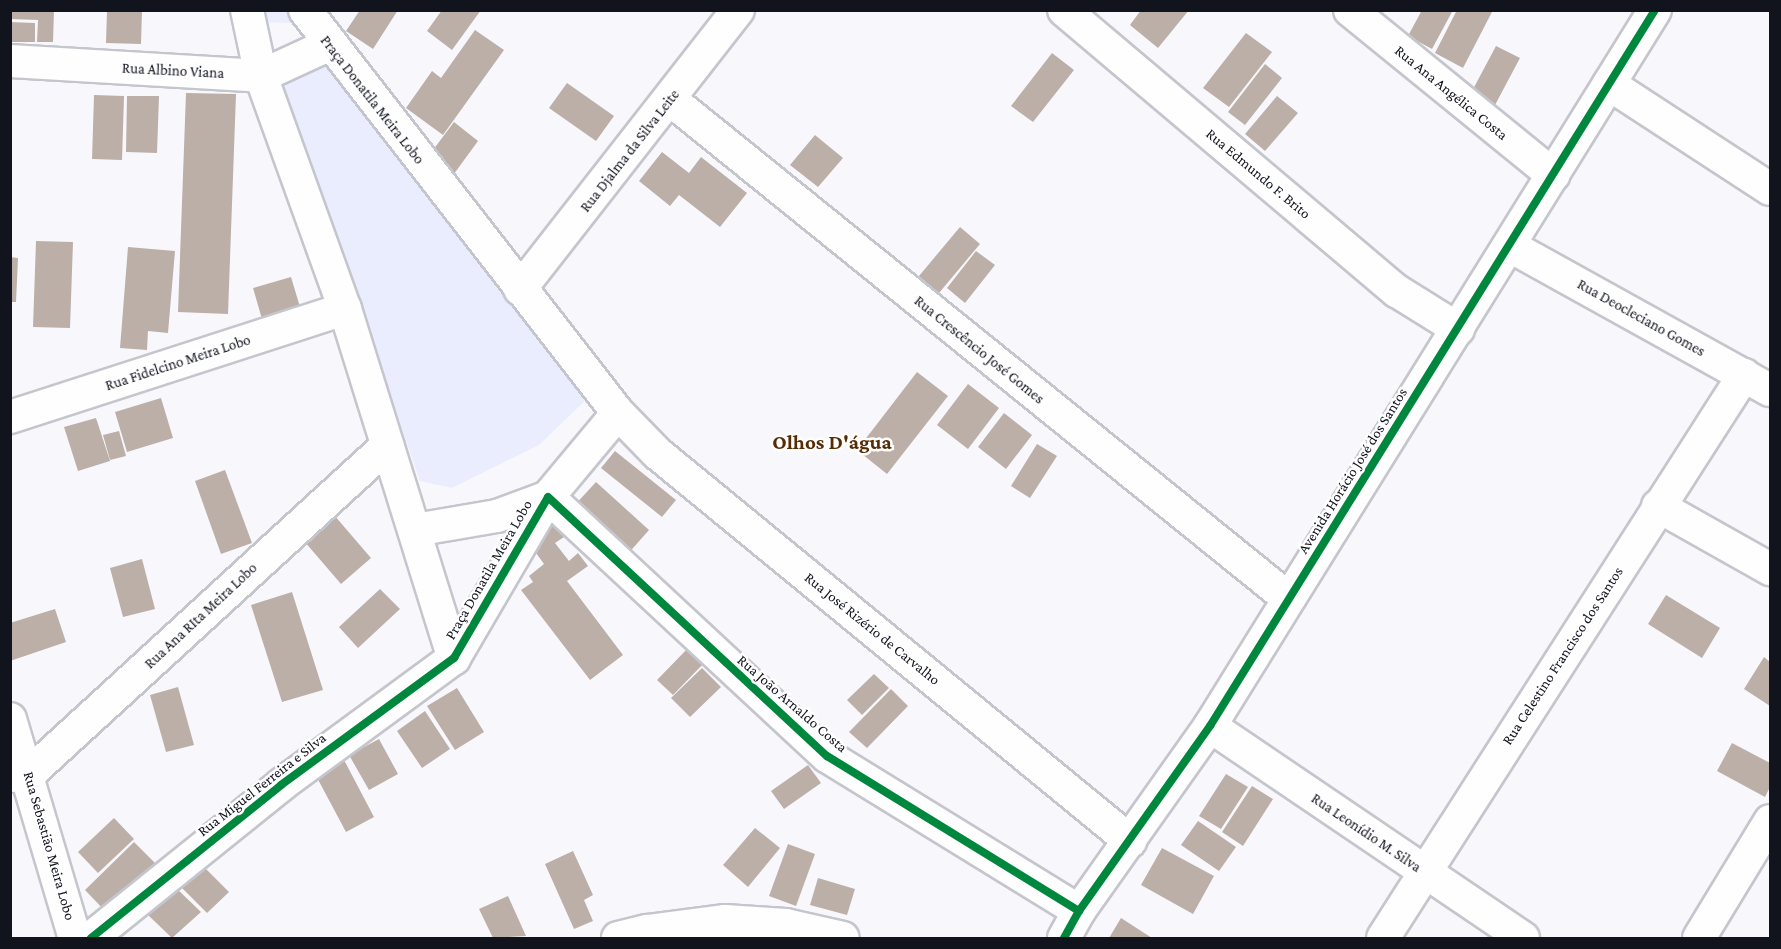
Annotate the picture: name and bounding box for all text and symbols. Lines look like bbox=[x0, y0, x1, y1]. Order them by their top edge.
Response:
street label: Praça Donatila Meira Lobo bbox=[316, 32, 428, 168]
street label: Rua Ana Angélica Costa bbox=[1391, 42, 1511, 144]
street label: Rua Albino Viana bbox=[121, 59, 225, 83]
street label: Rua Djalma da Silva Leite bbox=[576, 86, 684, 216]
street label: Rua Edmundo F. Brito bbox=[1202, 125, 1314, 223]
street label: Rua Deocleciano Gomes bbox=[1574, 275, 1708, 361]
street label: Rua Crescêncio José Gomes bbox=[910, 292, 1048, 408]
street label: Rua Fidelcino Meira Lobo bbox=[103, 331, 253, 395]
street label: Avenida Horácio José dos Santos bbox=[1294, 385, 1412, 557]
district label: Olhos D'água bbox=[772, 429, 892, 455]
street label: Praça Donatila Meira Lobo bbox=[442, 497, 536, 643]
street label: Rua Ana RIta Meira Lobo bbox=[141, 559, 261, 673]
street label: Rua Celestino Francisco dos Santos bbox=[1499, 564, 1627, 748]
street label: Rua José Rizério de Carvalho bbox=[801, 569, 943, 689]
street label: Rua João Arnaldo Costa bbox=[733, 651, 851, 757]
street label: Rua Miguel Ferreira e Silva bbox=[194, 729, 330, 841]
street label: Rua Sebastião Meira Lobo bbox=[19, 770, 79, 922]
street label: Rua Leonídio M. Silva bbox=[1308, 790, 1424, 876]

